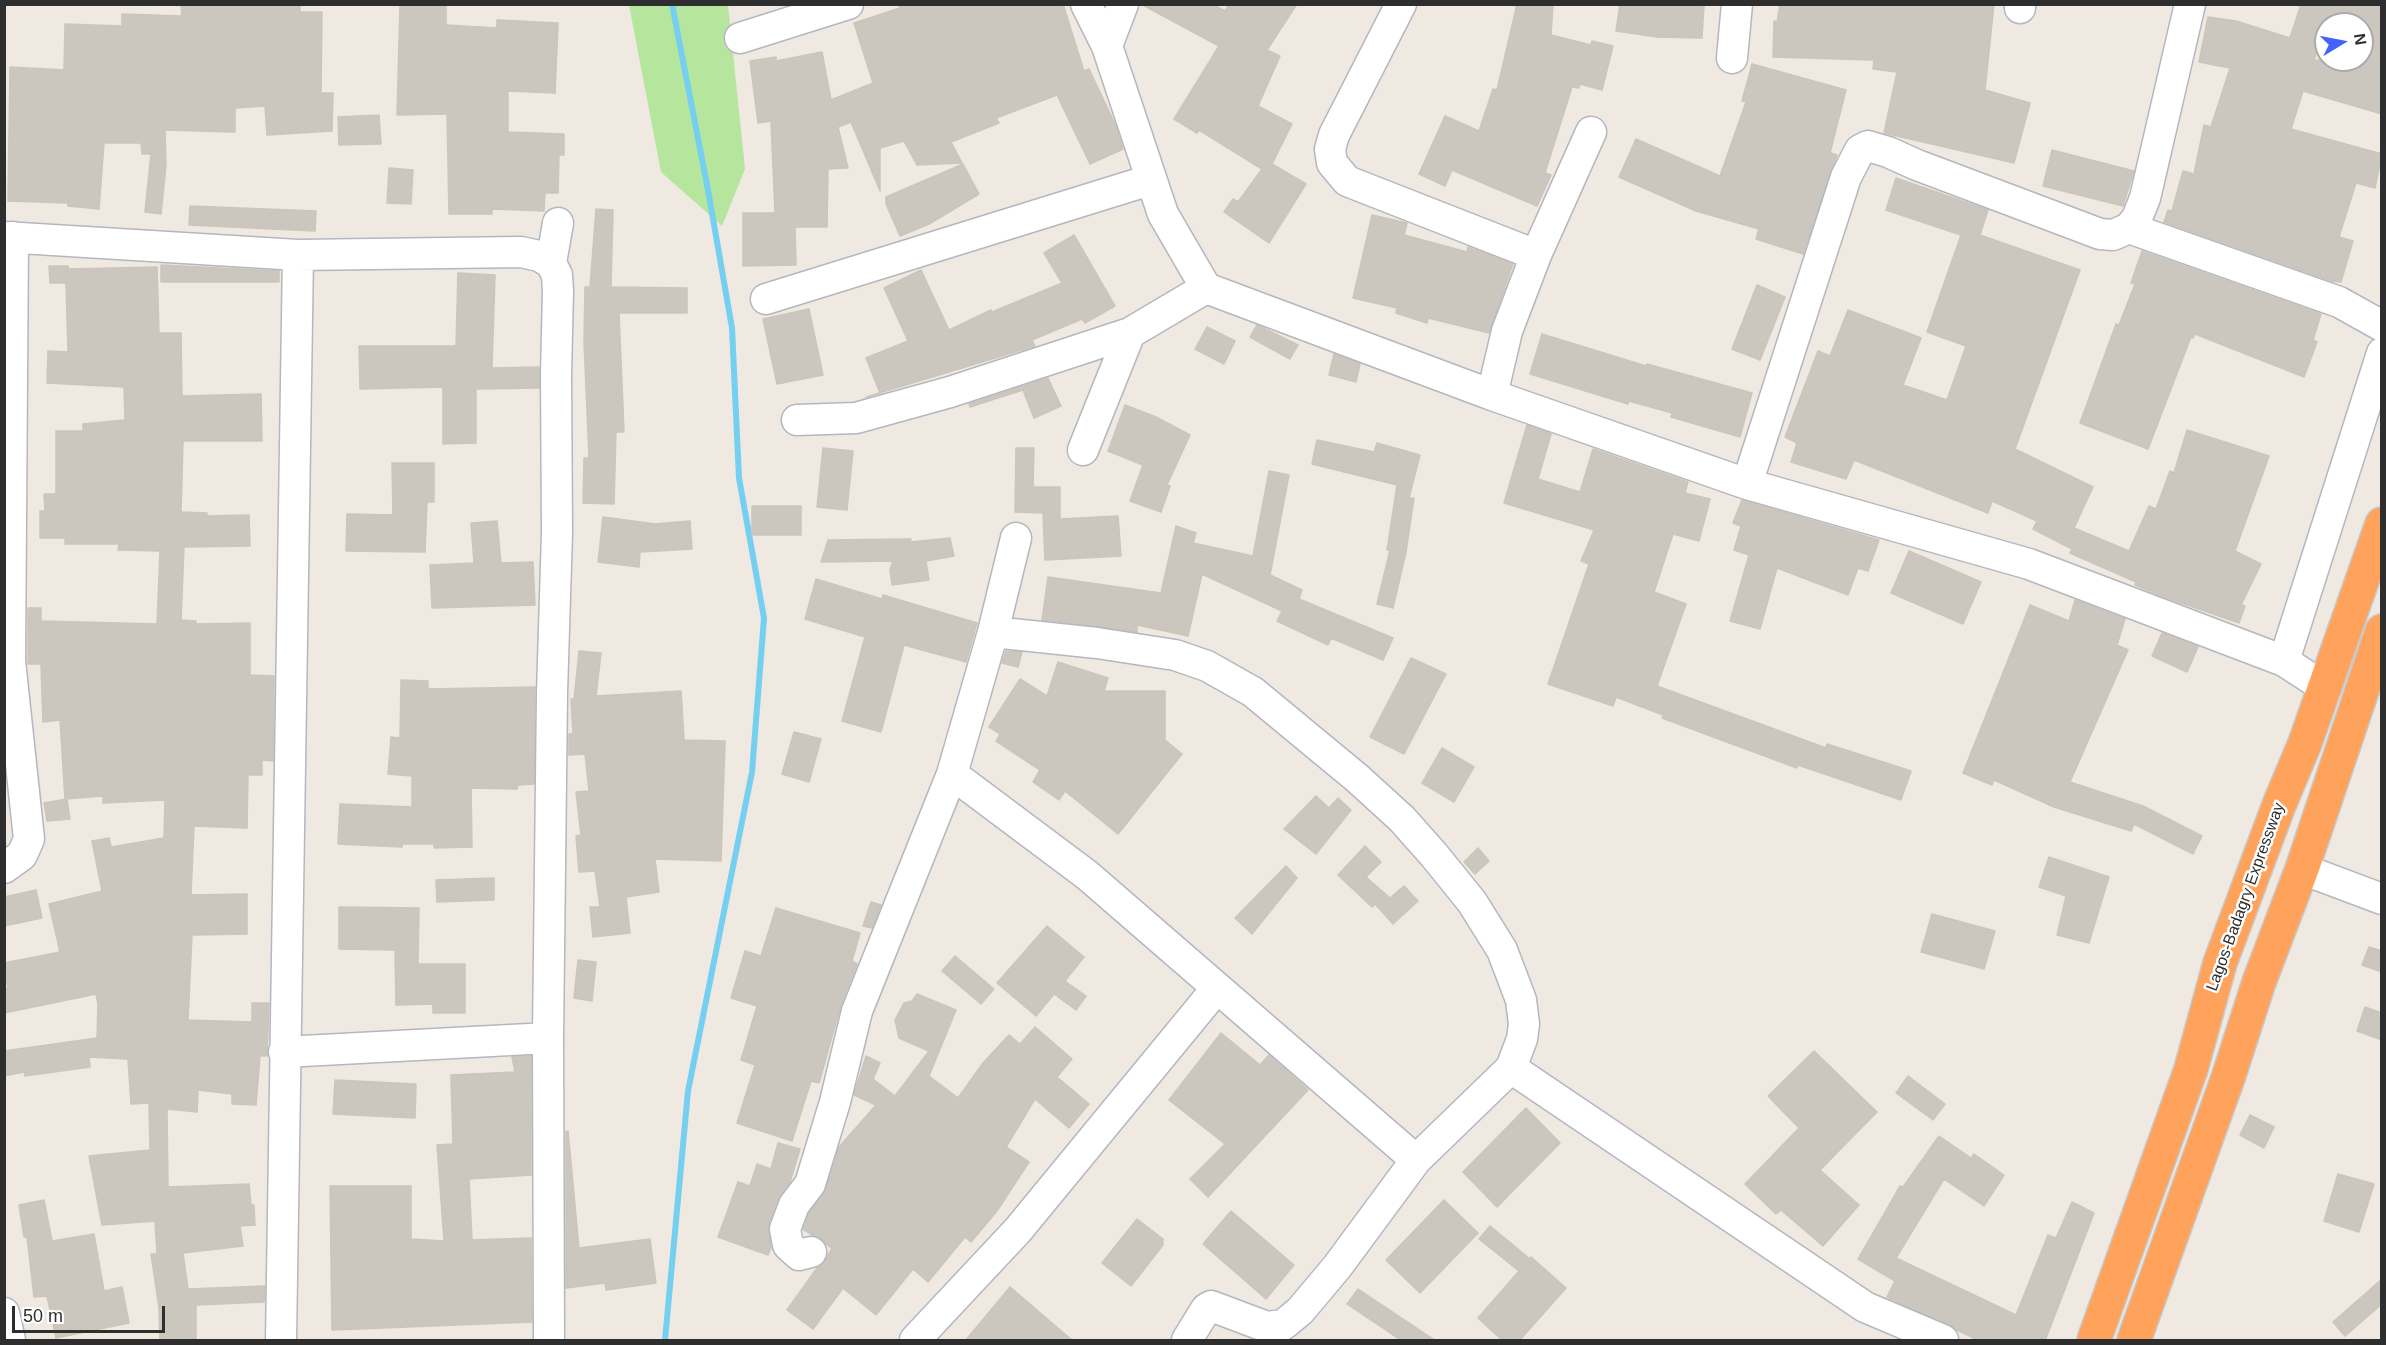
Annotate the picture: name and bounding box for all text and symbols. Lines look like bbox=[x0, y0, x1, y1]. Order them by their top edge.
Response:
north arrow bbox=[2314, 12, 2374, 72]
text: N bbox=[2351, 32, 2370, 46]
street label: Lagos-Badagry Expressway bbox=[2203, 800, 2289, 994]
scale bar bbox=[15, 1294, 168, 1332]
text: 50 m bbox=[23, 1306, 63, 1326]

